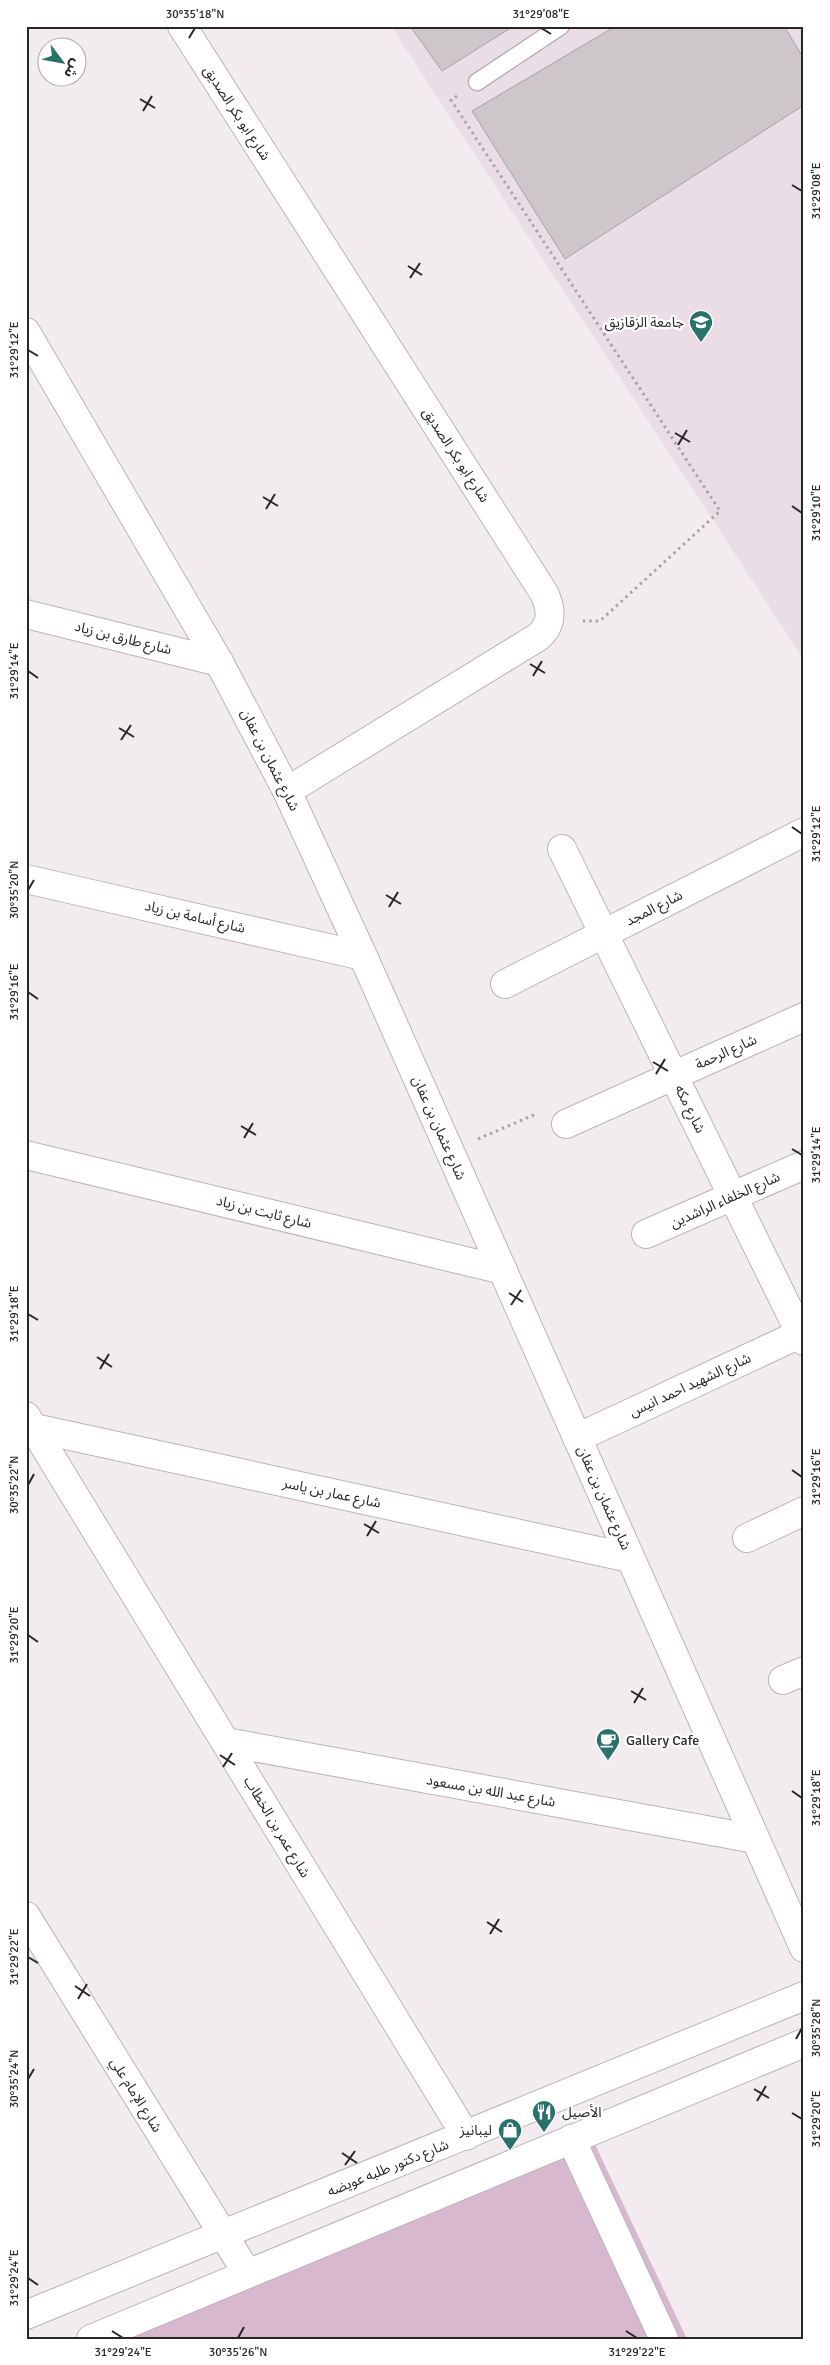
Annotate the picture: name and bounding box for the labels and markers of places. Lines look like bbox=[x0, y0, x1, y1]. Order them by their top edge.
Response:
school or university icon: جامعة الزقازيق bbox=[688, 309, 714, 343]
place label: جامعة الزقازيق bbox=[605, 314, 684, 332]
cafe icon: Gallery Cafe bbox=[595, 1727, 621, 1761]
place label: Gallery Cafe bbox=[626, 1732, 699, 1749]
restaurant icon: الأصيل bbox=[531, 2099, 557, 2133]
place label: الأصيل bbox=[562, 2104, 602, 2121]
shop icon: ليبانيز bbox=[497, 2117, 523, 2151]
place label: ليبانيز bbox=[459, 2122, 492, 2139]

